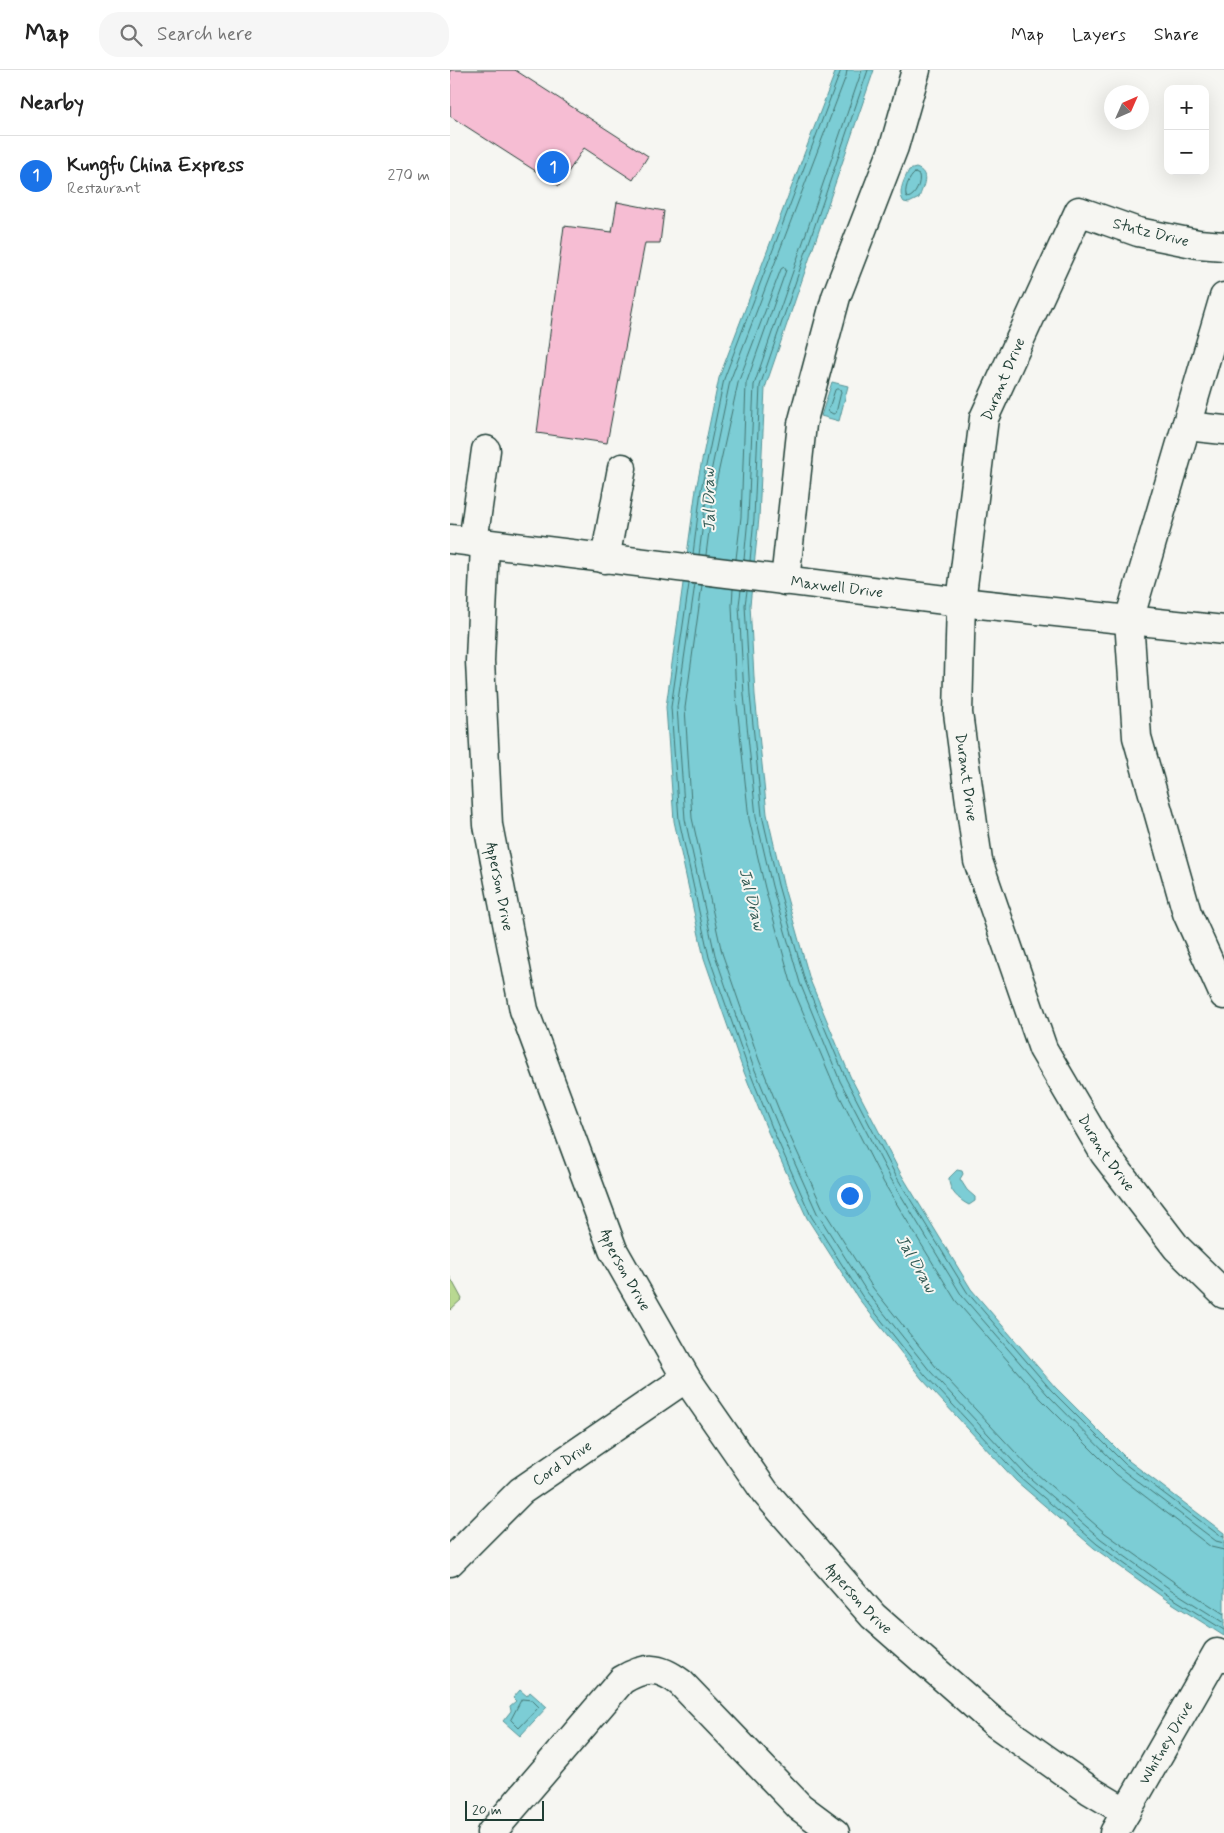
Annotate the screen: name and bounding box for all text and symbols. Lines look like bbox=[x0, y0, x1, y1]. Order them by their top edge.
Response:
search box bbox=[99, 12, 449, 57]
text: Map bbox=[25, 19, 69, 50]
icon: search bbox=[117, 21, 145, 49]
text: Search here bbox=[157, 22, 253, 47]
text: Map bbox=[1011, 23, 1044, 47]
text: Layers bbox=[1072, 23, 1126, 47]
text: Share bbox=[1154, 23, 1199, 47]
north arrow bbox=[1104, 85, 1149, 130]
map controls bbox=[1164, 85, 1209, 175]
button: + bbox=[1164, 85, 1209, 130]
text: Nearby bbox=[20, 89, 84, 117]
button: − bbox=[1164, 130, 1209, 175]
pin: 1 bbox=[537, 148, 569, 186]
text: Kungfu China Express bbox=[67, 153, 244, 178]
text: 1 bbox=[32, 165, 40, 186]
text: 270 m bbox=[387, 165, 430, 186]
text: Restaurant bbox=[67, 178, 141, 199]
street label: Stutz Drive bbox=[1111, 214, 1191, 252]
street label: Durant Drive bbox=[977, 334, 1031, 424]
water label: Jal Draw bbox=[698, 467, 721, 532]
street label: Maxwell Drive bbox=[790, 572, 884, 603]
street label: Durant Drive bbox=[950, 732, 982, 823]
street label: Apperson Drive bbox=[480, 841, 517, 933]
water label: Jal Draw bbox=[734, 866, 770, 934]
street label: Durant Drive bbox=[1073, 1111, 1139, 1196]
your location bbox=[837, 1183, 863, 1209]
street label: Apperson Drive bbox=[594, 1226, 655, 1315]
water label: Jal Draw bbox=[891, 1231, 941, 1298]
street label: Cord Drive bbox=[529, 1436, 596, 1491]
street label: Apperson Drive bbox=[820, 1559, 896, 1640]
street label: Whitney Drive bbox=[1135, 1698, 1198, 1788]
scale bar bbox=[465, 1798, 544, 1821]
text: 20 m bbox=[472, 1801, 502, 1819]

